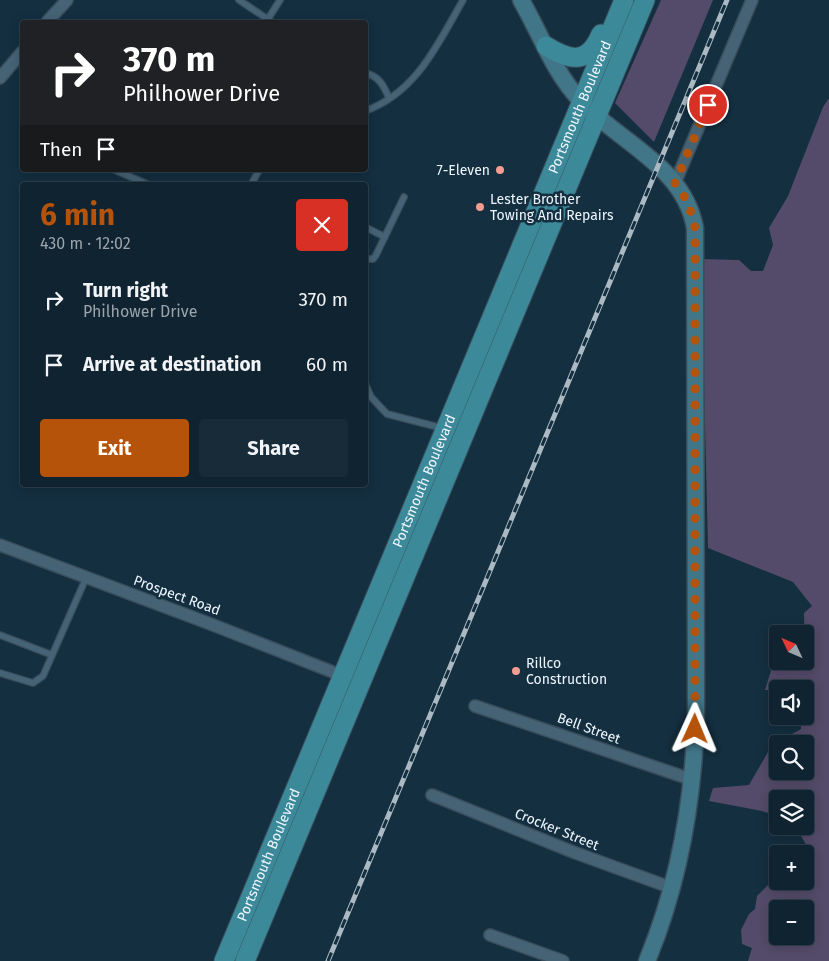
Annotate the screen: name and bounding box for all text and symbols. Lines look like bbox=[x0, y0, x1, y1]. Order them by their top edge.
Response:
text: 370 m bbox=[123, 38, 215, 80]
street label: Portsmouth Boulevard bbox=[545, 38, 615, 176]
icon: right bbox=[40, 40, 105, 105]
text: Philhower Drive bbox=[123, 80, 280, 107]
pin bbox=[687, 84, 729, 126]
icon: arrive bbox=[694, 91, 722, 119]
icon: arrive bbox=[92, 135, 120, 163]
text: Then bbox=[40, 138, 82, 161]
place label: 7-Eleven bbox=[436, 162, 490, 179]
marker: 7-Eleven bbox=[494, 164, 506, 176]
place label: Lester Brother Towing And Repairs bbox=[490, 191, 614, 224]
text: 6 min bbox=[40, 197, 115, 233]
button: close bbox=[296, 199, 348, 251]
marker: Lester Brother Towing And Repairs bbox=[474, 201, 486, 213]
text: 430 m · 12:02 bbox=[40, 234, 131, 253]
text: Turn right bbox=[83, 279, 168, 302]
icon: right bbox=[40, 286, 68, 314]
text: 370 m bbox=[298, 288, 348, 311]
text: Philhower Drive bbox=[83, 302, 197, 321]
icon: arrive bbox=[40, 351, 68, 379]
text: Arrive at destination bbox=[83, 353, 262, 376]
text: 60 m bbox=[306, 353, 348, 376]
street label: Portsmouth Boulevard bbox=[389, 412, 459, 550]
button: Exit bbox=[40, 419, 189, 477]
button: Share bbox=[199, 419, 348, 477]
street label: Prospect Road bbox=[131, 572, 223, 619]
north arrow bbox=[769, 625, 814, 670]
map controls bbox=[769, 625, 814, 945]
place label: Rillco Construction bbox=[526, 655, 607, 688]
marker: Rillco Construction bbox=[510, 665, 522, 677]
button: sound bbox=[769, 680, 814, 725]
position arrow bbox=[668, 702, 720, 754]
street label: Bell Street bbox=[555, 709, 624, 748]
button: search bbox=[769, 735, 814, 780]
street label: Portsmouth Boulevard bbox=[233, 786, 304, 924]
button: layers bbox=[769, 790, 814, 835]
street label: Crocker Street bbox=[512, 805, 602, 854]
button: + bbox=[769, 845, 814, 890]
button: − bbox=[769, 900, 814, 945]

